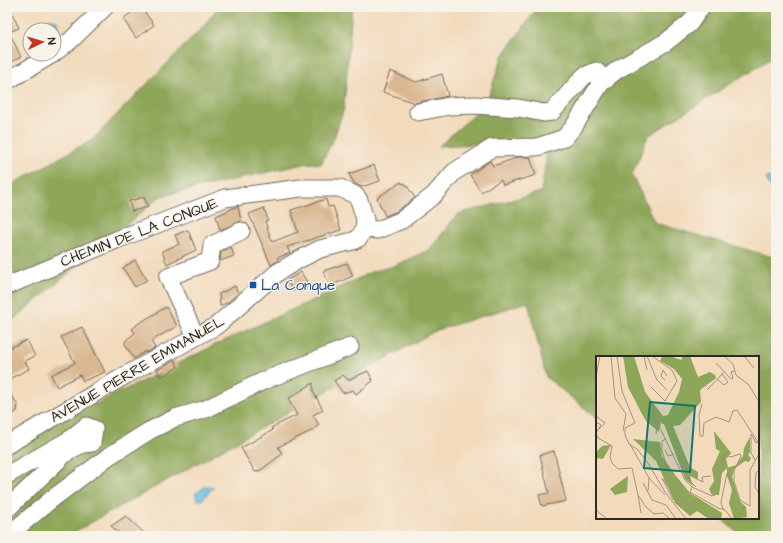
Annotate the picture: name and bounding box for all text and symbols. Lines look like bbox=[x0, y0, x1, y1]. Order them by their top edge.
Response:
north arrow bbox=[22, 22, 62, 62]
text: N bbox=[44, 37, 59, 45]
street label: CHEMIN DE LA CONQUE bbox=[57, 193, 221, 272]
place label: La Conque bbox=[261, 275, 335, 296]
marker: La Conque bbox=[248, 280, 258, 290]
street label: AVENUE PIERRE EMMANUEL bbox=[46, 311, 229, 428]
inset map bbox=[596, 356, 759, 519]

